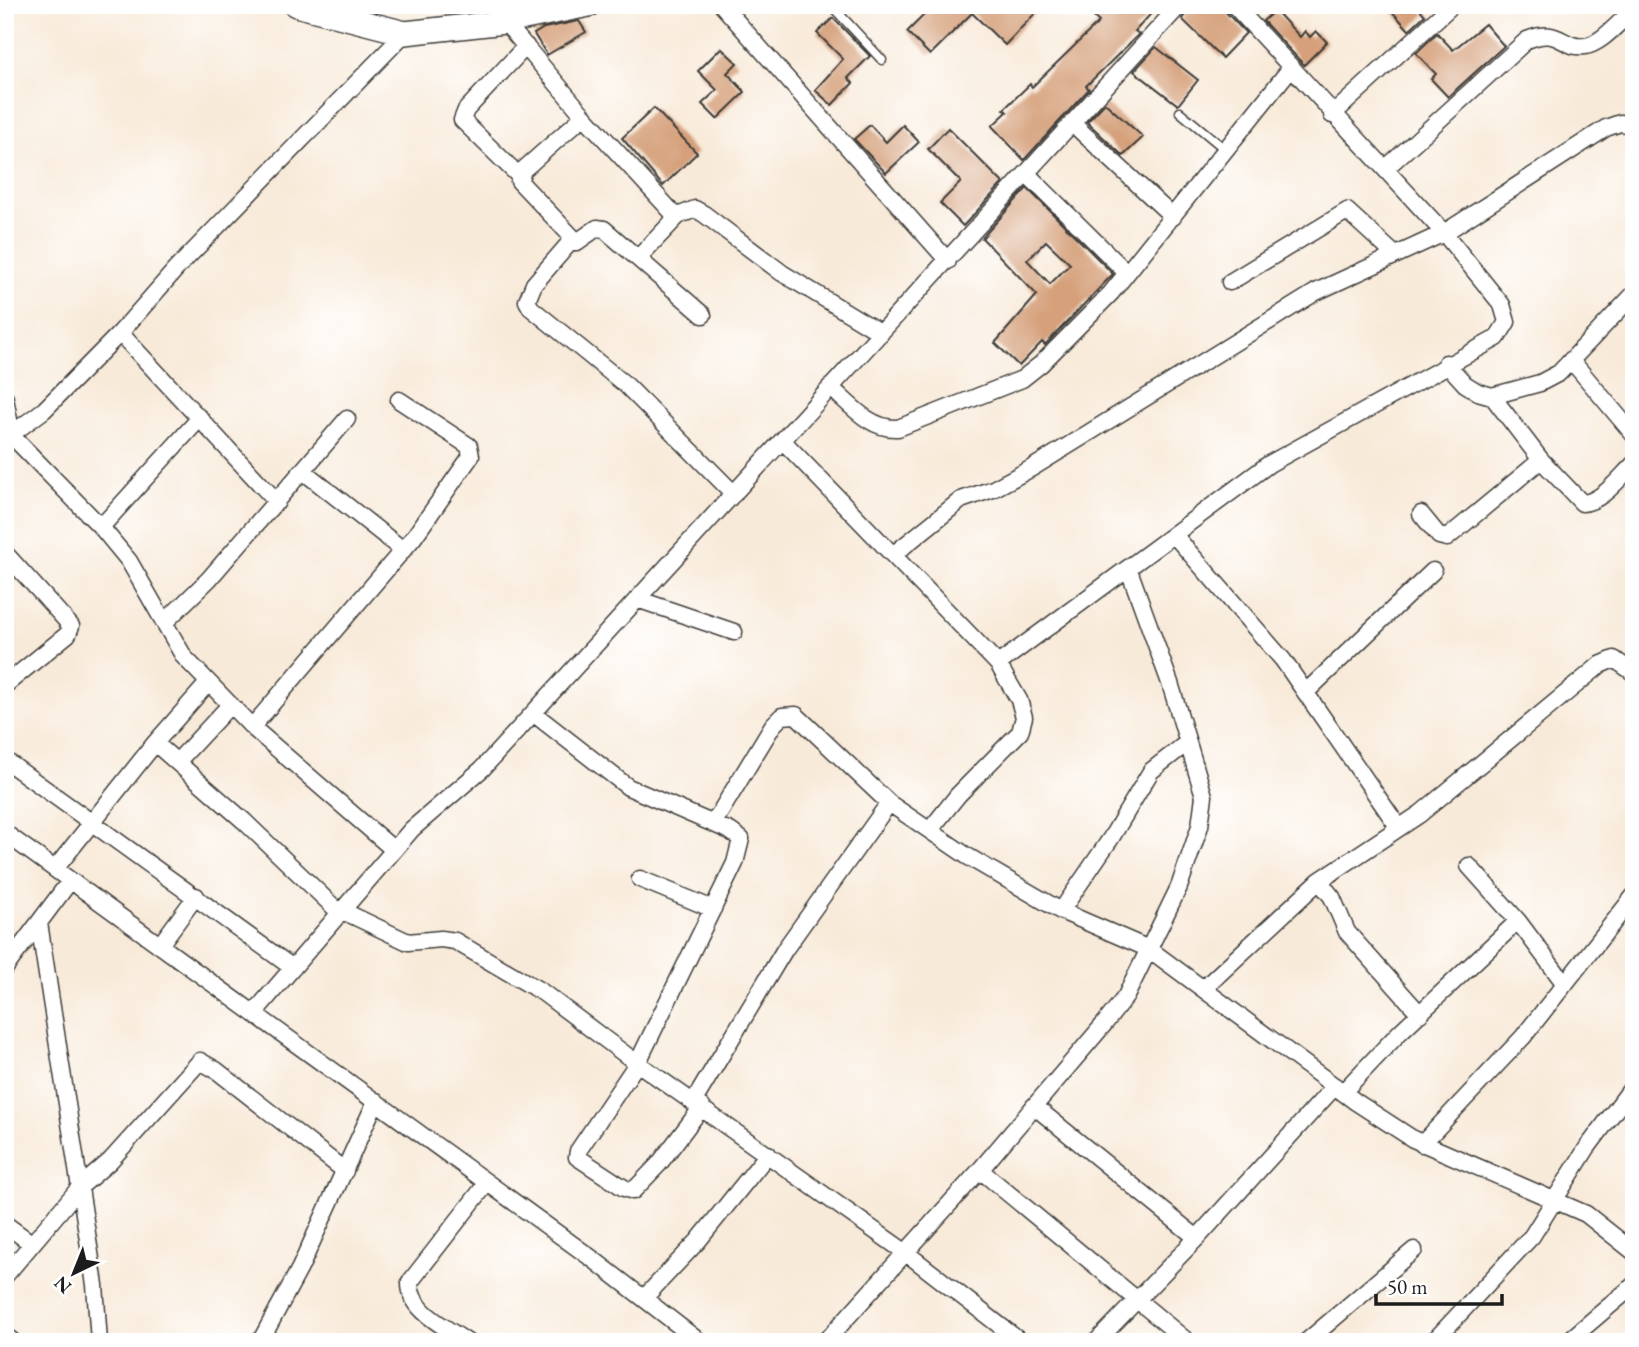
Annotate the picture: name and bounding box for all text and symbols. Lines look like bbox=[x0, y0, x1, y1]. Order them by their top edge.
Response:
north arrow bbox=[38, 1238, 108, 1308]
scale bar bbox=[1376, 1263, 1502, 1307]
text: N bbox=[48, 1270, 77, 1299]
text: 50 m bbox=[1387, 1273, 1428, 1300]

